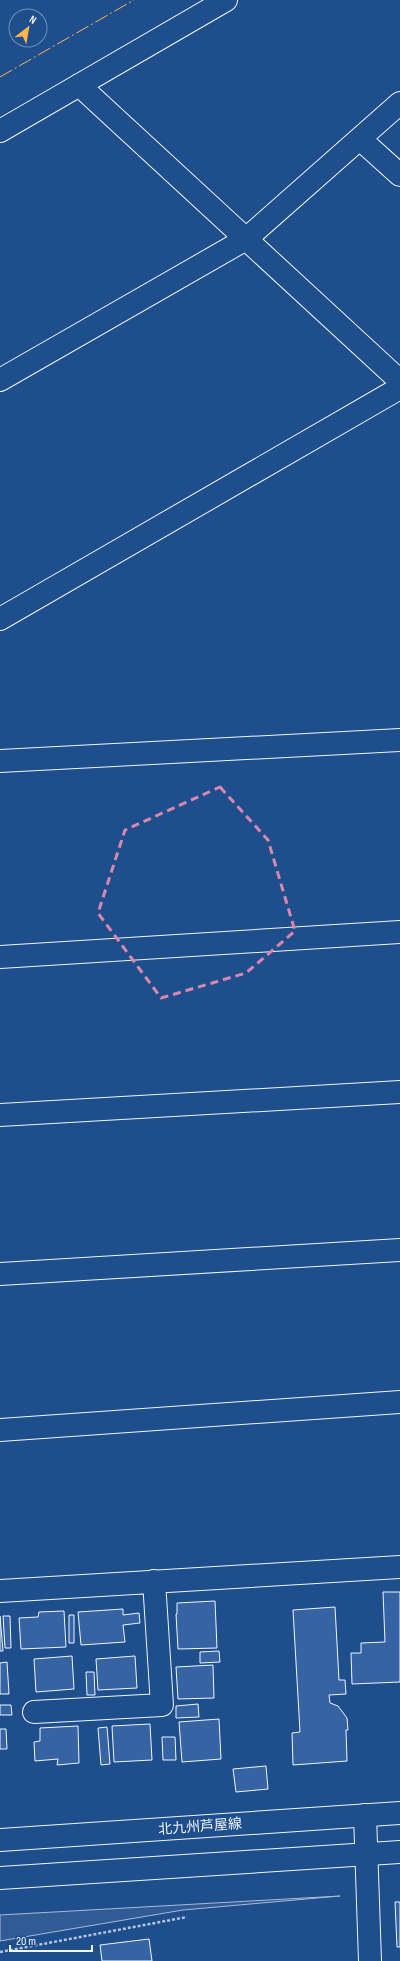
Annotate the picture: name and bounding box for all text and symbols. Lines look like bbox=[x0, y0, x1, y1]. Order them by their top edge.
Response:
north arrow bbox=[8, 8, 48, 48]
text: N bbox=[27, 13, 39, 27]
street label: 北九州芦屋線 bbox=[158, 1815, 243, 1838]
scale bar bbox=[10, 1927, 92, 1953]
text: 20 m bbox=[16, 1934, 36, 1949]

